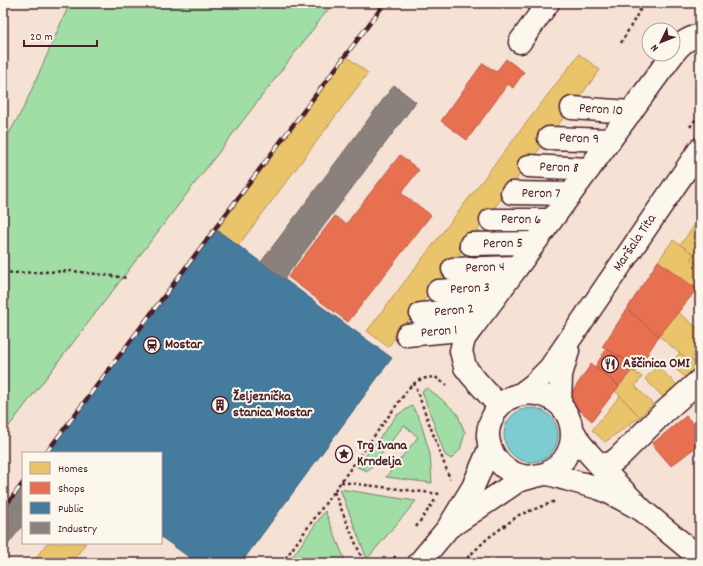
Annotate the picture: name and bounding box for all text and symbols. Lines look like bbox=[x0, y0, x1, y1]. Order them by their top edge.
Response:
scale bar bbox=[24, 22, 97, 48]
north arrow bbox=[641, 22, 681, 62]
text: 20 m bbox=[30, 29, 53, 46]
text: N bbox=[647, 40, 663, 55]
street label: Peron 10 bbox=[578, 98, 624, 122]
street label: Peron 9 bbox=[559, 128, 599, 150]
street label: Peron 8 bbox=[539, 157, 579, 179]
street label: Peron 7 bbox=[521, 184, 561, 204]
street label: Peron 6 bbox=[501, 210, 542, 230]
street label: Maršala Tita bbox=[608, 210, 662, 276]
street label: Peron 5 bbox=[483, 234, 523, 254]
street label: Peron 4 bbox=[465, 257, 505, 279]
street label: Peron 3 bbox=[450, 278, 490, 300]
street label: Peron 2 bbox=[433, 299, 475, 323]
street label: Peron 1 bbox=[420, 320, 458, 344]
station icon: Mostar bbox=[142, 335, 162, 355]
place label: Mostar bbox=[165, 335, 203, 355]
restaurant icon: Aščinica OMI bbox=[600, 354, 620, 374]
place label: Aščinica OMI bbox=[623, 354, 691, 374]
place label: Željeznička stanica Mostar bbox=[233, 387, 313, 423]
building icon: Željeznička stanica Mostar bbox=[210, 395, 230, 415]
place label: Trg Ivana Krndelja bbox=[357, 436, 408, 472]
place icon: Trg Ivana Krndelja bbox=[334, 444, 354, 464]
legend bbox=[22, 452, 162, 544]
text: Homes bbox=[58, 461, 88, 478]
text: Shops bbox=[58, 481, 85, 498]
text: Public bbox=[58, 501, 84, 518]
text: Industry bbox=[58, 521, 98, 538]

